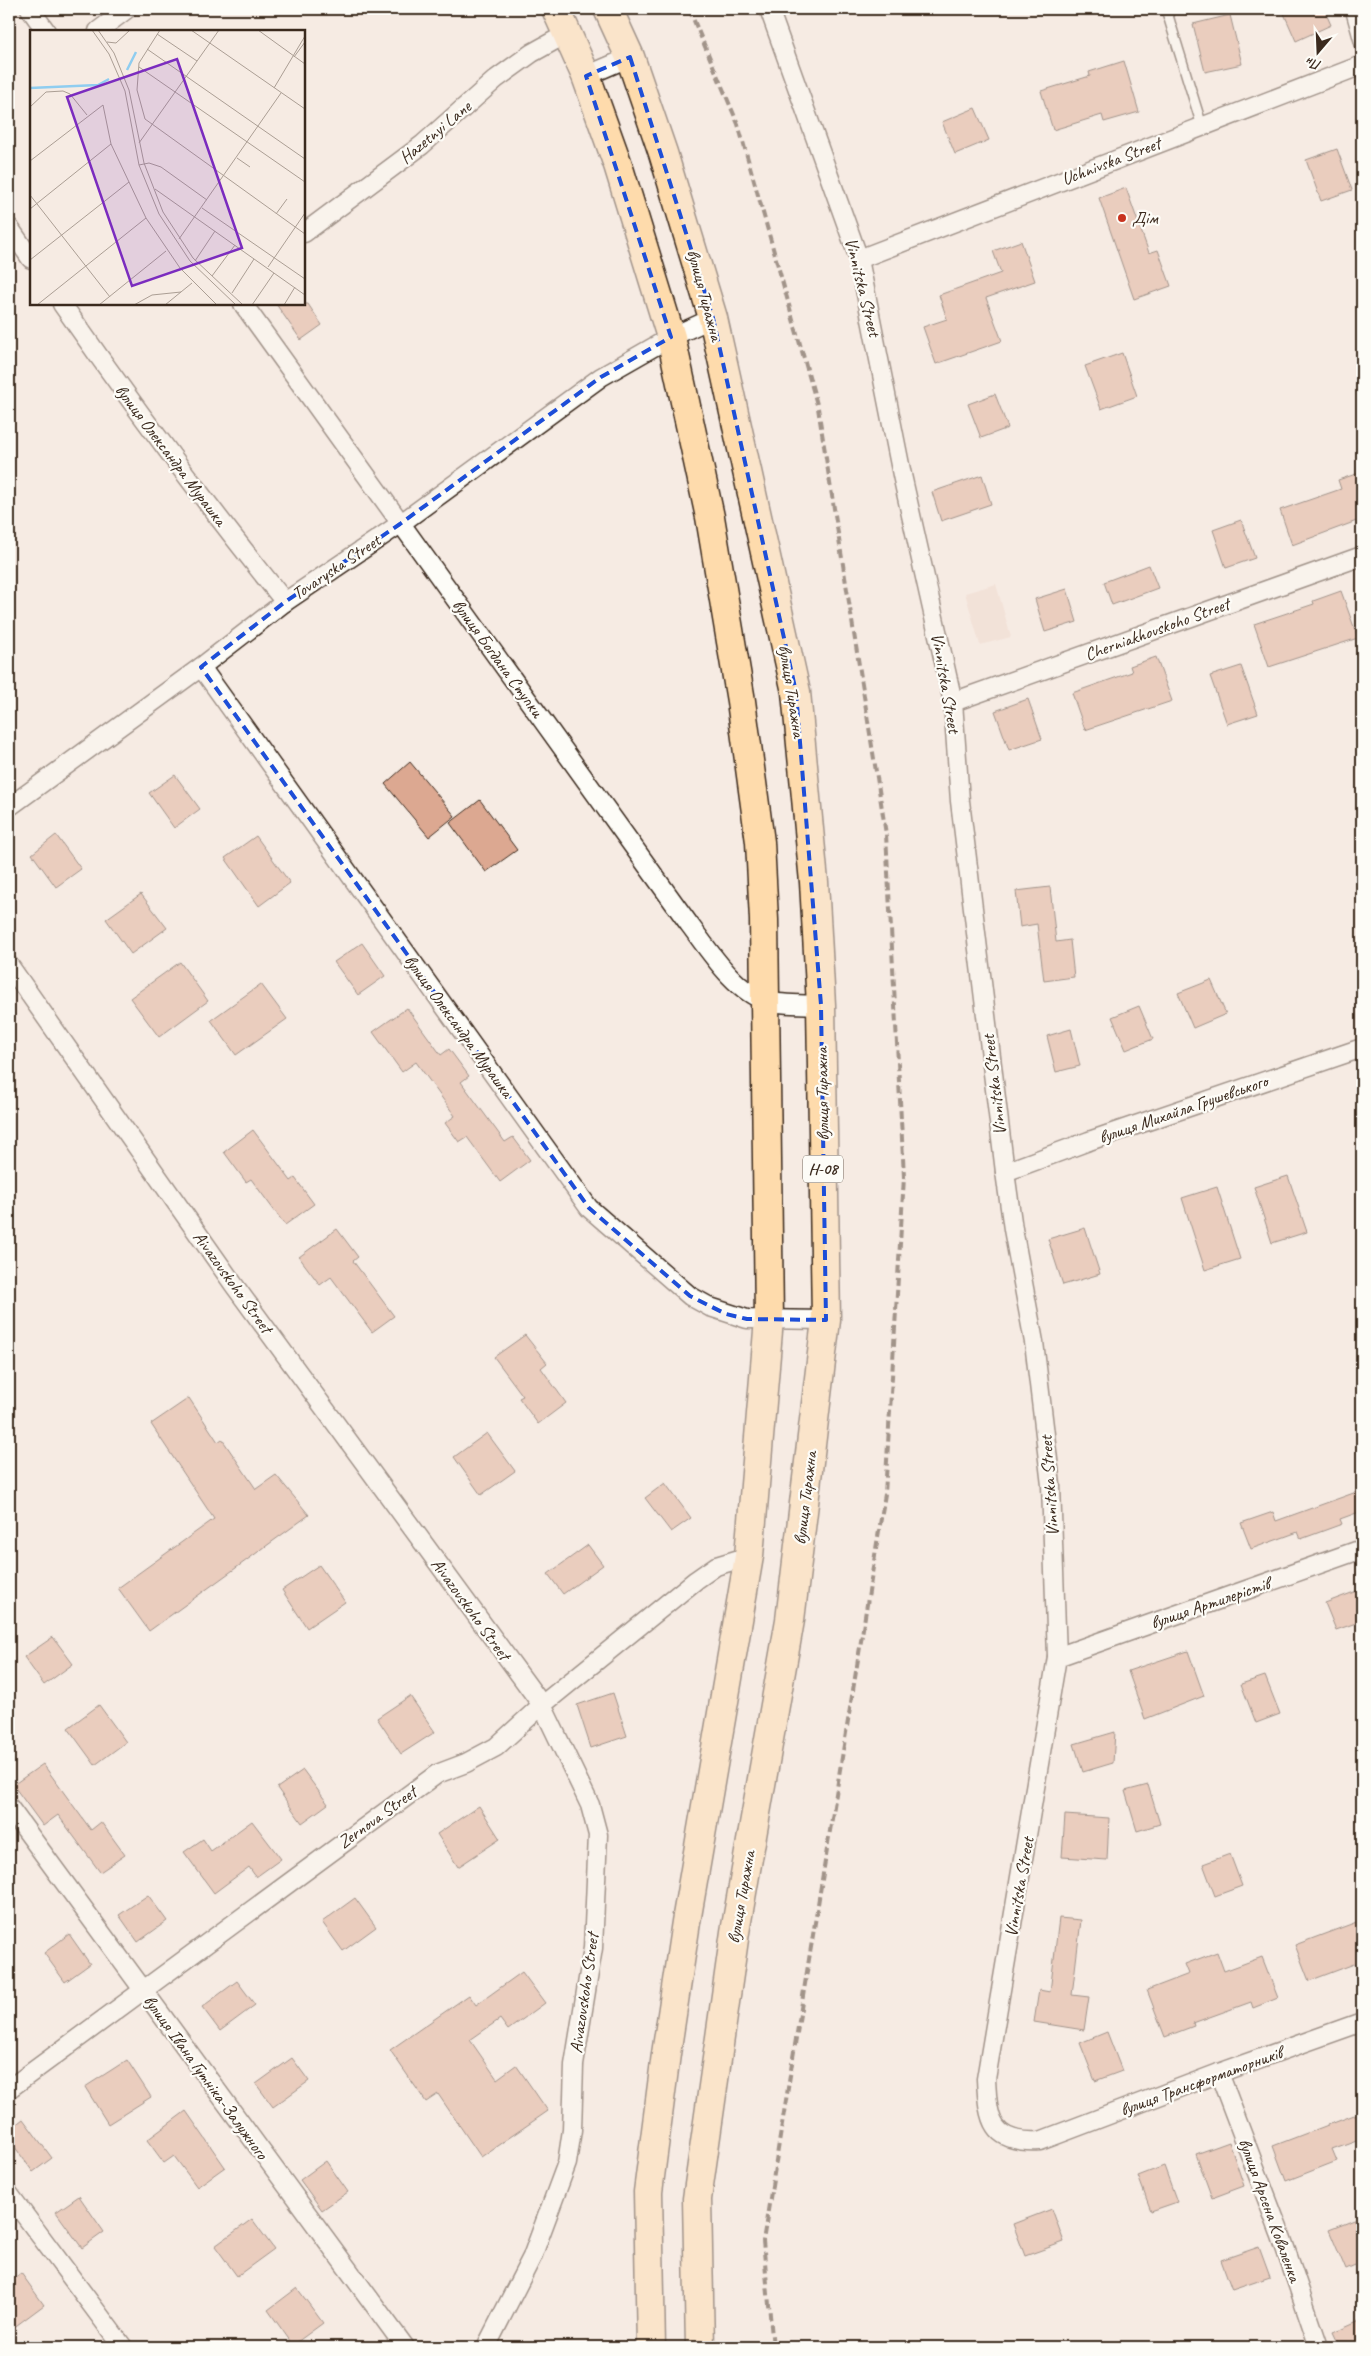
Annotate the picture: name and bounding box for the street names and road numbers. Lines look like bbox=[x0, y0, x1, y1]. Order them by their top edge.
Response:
street label: Hazetnyi Lane bbox=[395, 95, 476, 168]
street label: Uchnivska Street bbox=[1058, 131, 1166, 190]
street label: Vinnitska Street bbox=[840, 235, 886, 341]
street label: вулиця Тиражна bbox=[682, 247, 728, 345]
street label: вулиця Олександра Мурашка bbox=[111, 380, 232, 532]
street label: Tovaryska Street bbox=[288, 528, 386, 605]
street label: Cherniakhovskoho Street bbox=[1082, 592, 1235, 665]
street label: вулиця Богдана Ступки bbox=[448, 594, 549, 722]
street label: Vinnitska Street bbox=[926, 631, 966, 737]
street label: вулиця Тиражна bbox=[774, 643, 810, 741]
street label: вулиця Олександра Мурашка bbox=[400, 950, 519, 1103]
street label: Vinnitska Street bbox=[977, 1032, 1011, 1136]
street label: вулиця Тиражна bbox=[810, 1045, 834, 1141]
street label: вулиця Михайла Грушевського bbox=[1096, 1069, 1272, 1148]
road number: Н-08 bbox=[803, 1156, 843, 1182]
street label: Aivazovskoho Street bbox=[189, 1227, 279, 1340]
street label: Vinnitska Street bbox=[1034, 1433, 1063, 1537]
street label: вулиця Тиражна bbox=[788, 1449, 822, 1546]
street label: Aivazovskoho Street bbox=[427, 1554, 517, 1667]
street label: вулиця Артилерістів bbox=[1148, 1571, 1277, 1634]
street label: Zernova Street bbox=[333, 1779, 423, 1853]
street label: Vinnitska Street bbox=[999, 1833, 1039, 1939]
street label: вулиця Тиражна bbox=[722, 1847, 760, 1945]
street label: Aivazovskoho Street bbox=[565, 1929, 604, 2054]
street label: вулиця Івана Гутніка-Залужного bbox=[139, 1990, 274, 2165]
street label: вулиця Трансформаторників bbox=[1117, 2040, 1289, 2121]
street label: вулиця Арсена Коваленка bbox=[1234, 2135, 1307, 2286]

